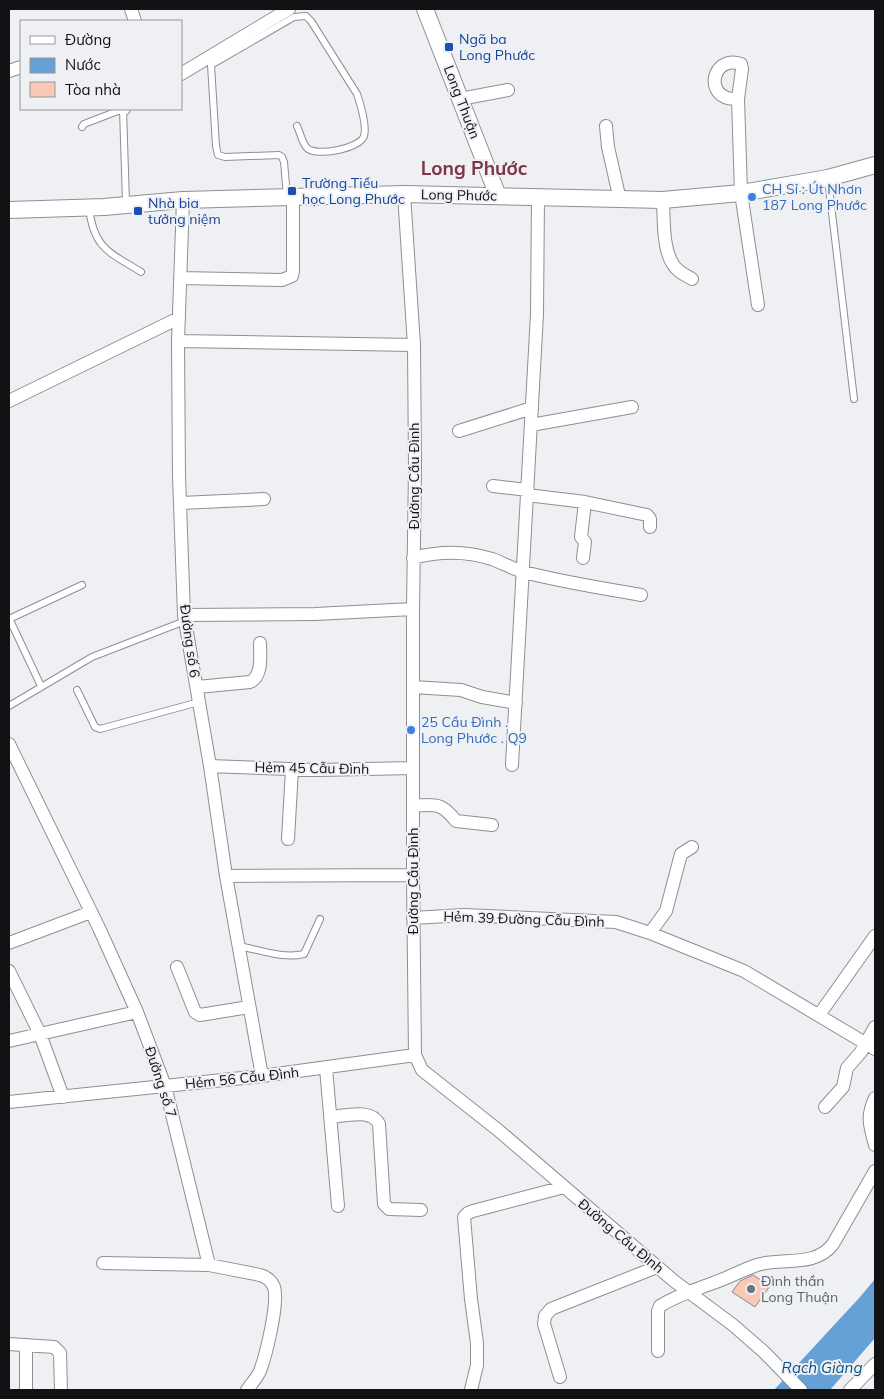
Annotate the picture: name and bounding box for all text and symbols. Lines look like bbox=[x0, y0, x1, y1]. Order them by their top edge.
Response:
legend bbox=[20, 20, 182, 110]
text: Đường bbox=[65, 30, 111, 49]
place label: Ngã ba Long Phước bbox=[459, 30, 535, 64]
marker: Ngã ba Long Phước bbox=[443, 41, 455, 53]
text: Nước bbox=[65, 55, 101, 74]
street label: Long Thuận bbox=[440, 63, 484, 141]
text: Tòa nhà bbox=[65, 80, 121, 99]
district label: Long Phước bbox=[421, 156, 528, 180]
place label: Trường Tiểu học Long Phước bbox=[302, 174, 405, 208]
place label: CH Sỉ : Út Nhơn 187 Long Phước bbox=[762, 180, 867, 214]
marker: Trường Tiểu học Long Phước bbox=[286, 185, 298, 197]
street label: Long Phước bbox=[421, 185, 497, 205]
marker: CH Sỉ : Út Nhơn 187 Long Phước bbox=[746, 191, 758, 203]
place label: Nhà bia tưởng niệm bbox=[148, 194, 221, 228]
marker: Nhà bia tưởng niệm bbox=[132, 205, 144, 217]
street label: Đường Cầu Đình bbox=[405, 423, 423, 529]
street label: Đường số 6 bbox=[176, 603, 204, 679]
place label: 25 Cầu Đình . Long Phước . Q9 bbox=[421, 713, 527, 747]
marker: 25 Cầu Đình . Long Phước . Q9 bbox=[405, 724, 417, 736]
street label: Hẻm 45 Cẫu Đình bbox=[255, 758, 369, 778]
street label: Đường Cầu Đình bbox=[404, 828, 422, 934]
street label: Hẻm 39 Đường Cẫu Đình bbox=[443, 907, 605, 931]
street label: Đường số 7 bbox=[141, 1044, 181, 1120]
street label: Hẻm 56 Cẫu Đình bbox=[184, 1063, 300, 1093]
street label: Đường Cầu Đình bbox=[574, 1195, 668, 1277]
place label: Đình thần Long Thuận bbox=[761, 1272, 838, 1306]
marker: Đình thần Long Thuận bbox=[745, 1283, 757, 1295]
water label: Rạch Giàng bbox=[782, 1358, 862, 1377]

